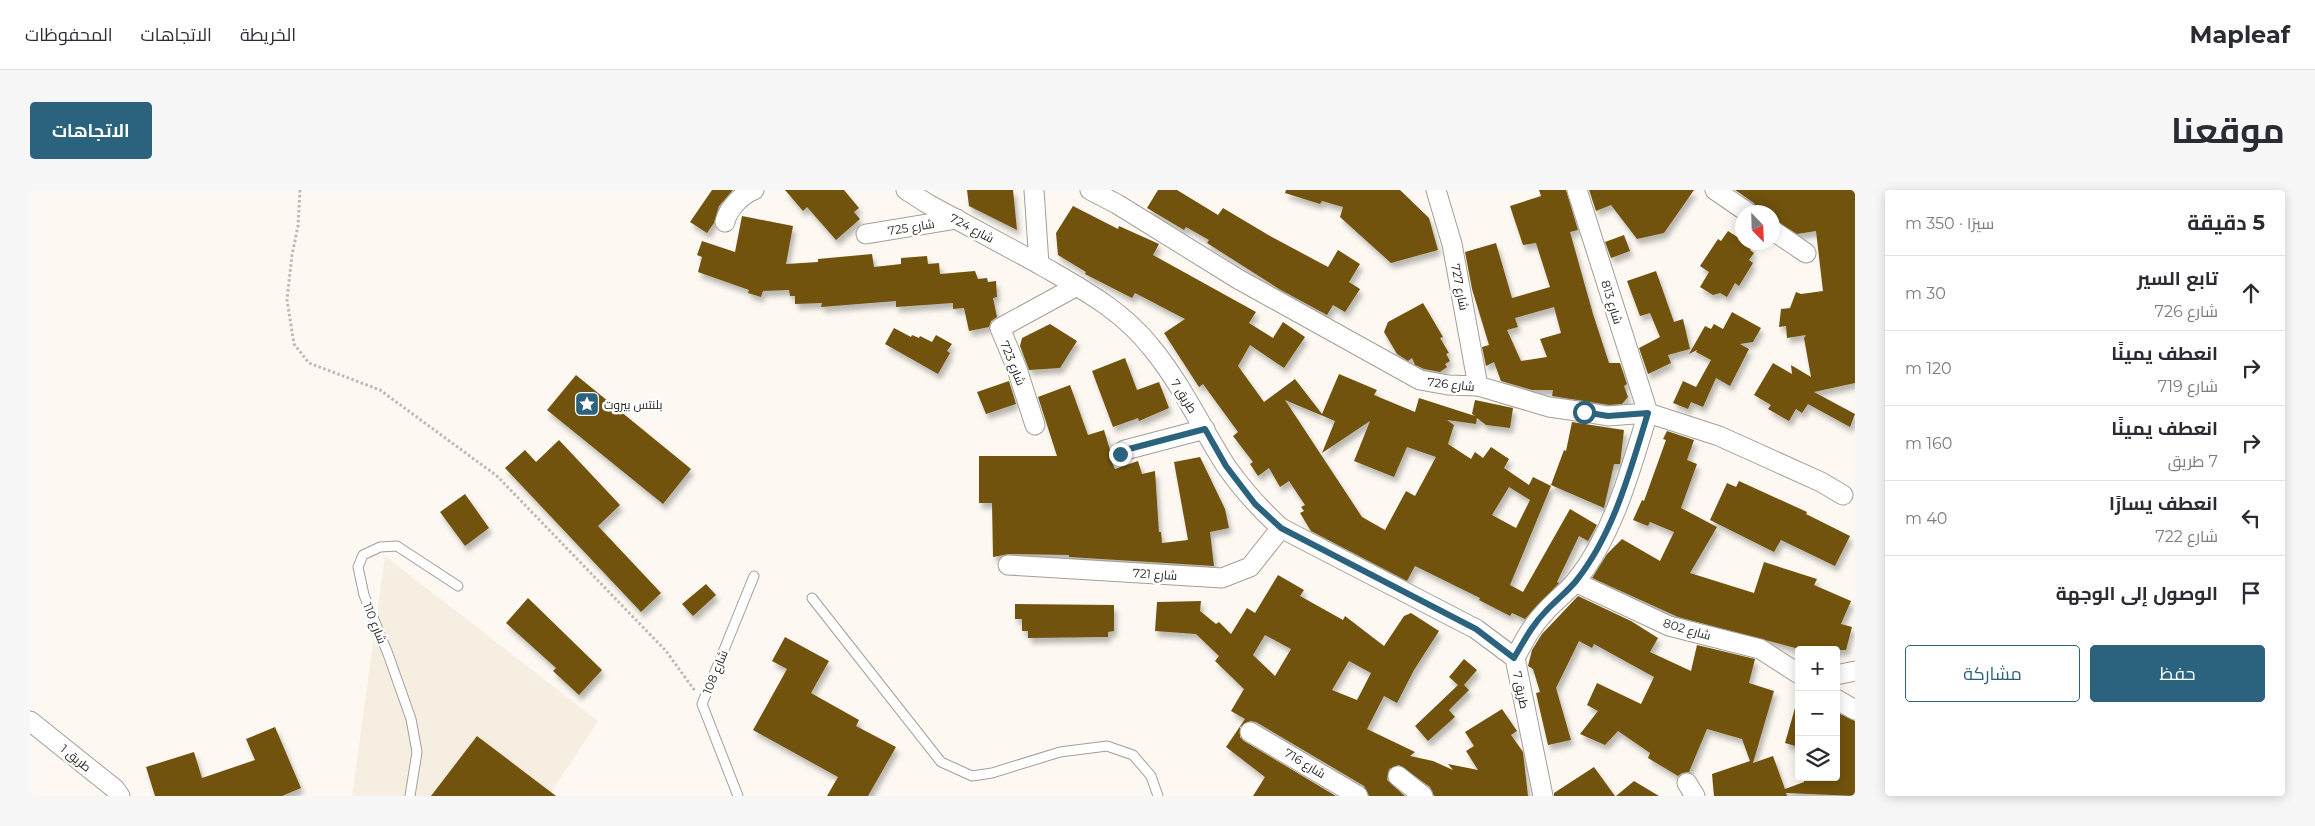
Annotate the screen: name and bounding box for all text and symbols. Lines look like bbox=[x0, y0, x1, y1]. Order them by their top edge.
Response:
text: Mapleaf bbox=[2190, 20, 2290, 49]
text: المحفوظات bbox=[25, 24, 113, 46]
text: الاتجاهات bbox=[141, 24, 212, 46]
text: الخريطة bbox=[240, 24, 296, 46]
button: الاتجاهات bbox=[30, 102, 152, 159]
text: موقعنا bbox=[2171, 109, 2285, 152]
north arrow bbox=[1735, 205, 1780, 250]
street label: شارع 724 bbox=[947, 210, 997, 247]
text: 5 دقيقة bbox=[2187, 210, 2265, 235]
text: سيرًا · 350 m bbox=[1905, 214, 1994, 233]
street label: شارع 725 bbox=[887, 216, 936, 239]
street label: شارع 727 bbox=[1447, 262, 1472, 312]
text: تابع السير bbox=[2137, 267, 2218, 290]
street label: شارع 813 bbox=[1597, 278, 1626, 326]
icon: ahead bbox=[2237, 279, 2265, 307]
text: 30 m bbox=[1905, 284, 1946, 303]
text: شارع 726 bbox=[2155, 302, 2218, 321]
street label: شارع 723 bbox=[996, 338, 1029, 388]
text: انعطف يمينًا bbox=[2111, 342, 2218, 365]
icon: right bbox=[2237, 354, 2265, 382]
text: 120 m bbox=[1905, 359, 1952, 378]
street label: شارع 726 bbox=[1426, 374, 1476, 395]
street label: 7 طريق bbox=[1168, 376, 1200, 416]
text: شارع 719 bbox=[2158, 377, 2218, 396]
place icon: بلنتس بيروت bbox=[574, 391, 600, 417]
place label: بلنتس بيروت bbox=[604, 397, 662, 412]
route start bbox=[1573, 401, 1596, 424]
text: انعطف يمينًا bbox=[2111, 417, 2218, 440]
icon: right bbox=[2237, 429, 2265, 457]
text: 160 m bbox=[1905, 434, 1952, 453]
route end bbox=[1109, 443, 1132, 466]
text: 7 طريق bbox=[2168, 452, 2218, 471]
text: انعطف يسارًا bbox=[2109, 492, 2218, 515]
icon: left bbox=[2237, 504, 2265, 532]
text: 40 m bbox=[1905, 509, 1947, 528]
text: شارع 722 bbox=[2155, 527, 2218, 546]
street label: شارع 721 bbox=[1132, 565, 1178, 584]
icon: arrive bbox=[2237, 579, 2265, 607]
text: الوصول إلى الوجهة bbox=[2056, 582, 2218, 605]
street label: شارع 110 bbox=[359, 600, 390, 646]
street label: شارع 802 bbox=[1661, 615, 1713, 644]
button: مشاركة bbox=[1905, 645, 2080, 702]
button: حفظ bbox=[2090, 645, 2265, 702]
map controls bbox=[1795, 646, 1840, 781]
button: + bbox=[1795, 646, 1840, 691]
street label: شارع 108 bbox=[699, 648, 732, 697]
street label: 7 طريق bbox=[1510, 670, 1532, 710]
button: − bbox=[1795, 691, 1840, 736]
button: layers bbox=[1795, 736, 1840, 781]
street label: طريق 1 bbox=[58, 741, 94, 775]
street label: شارع 716 bbox=[1281, 745, 1328, 782]

